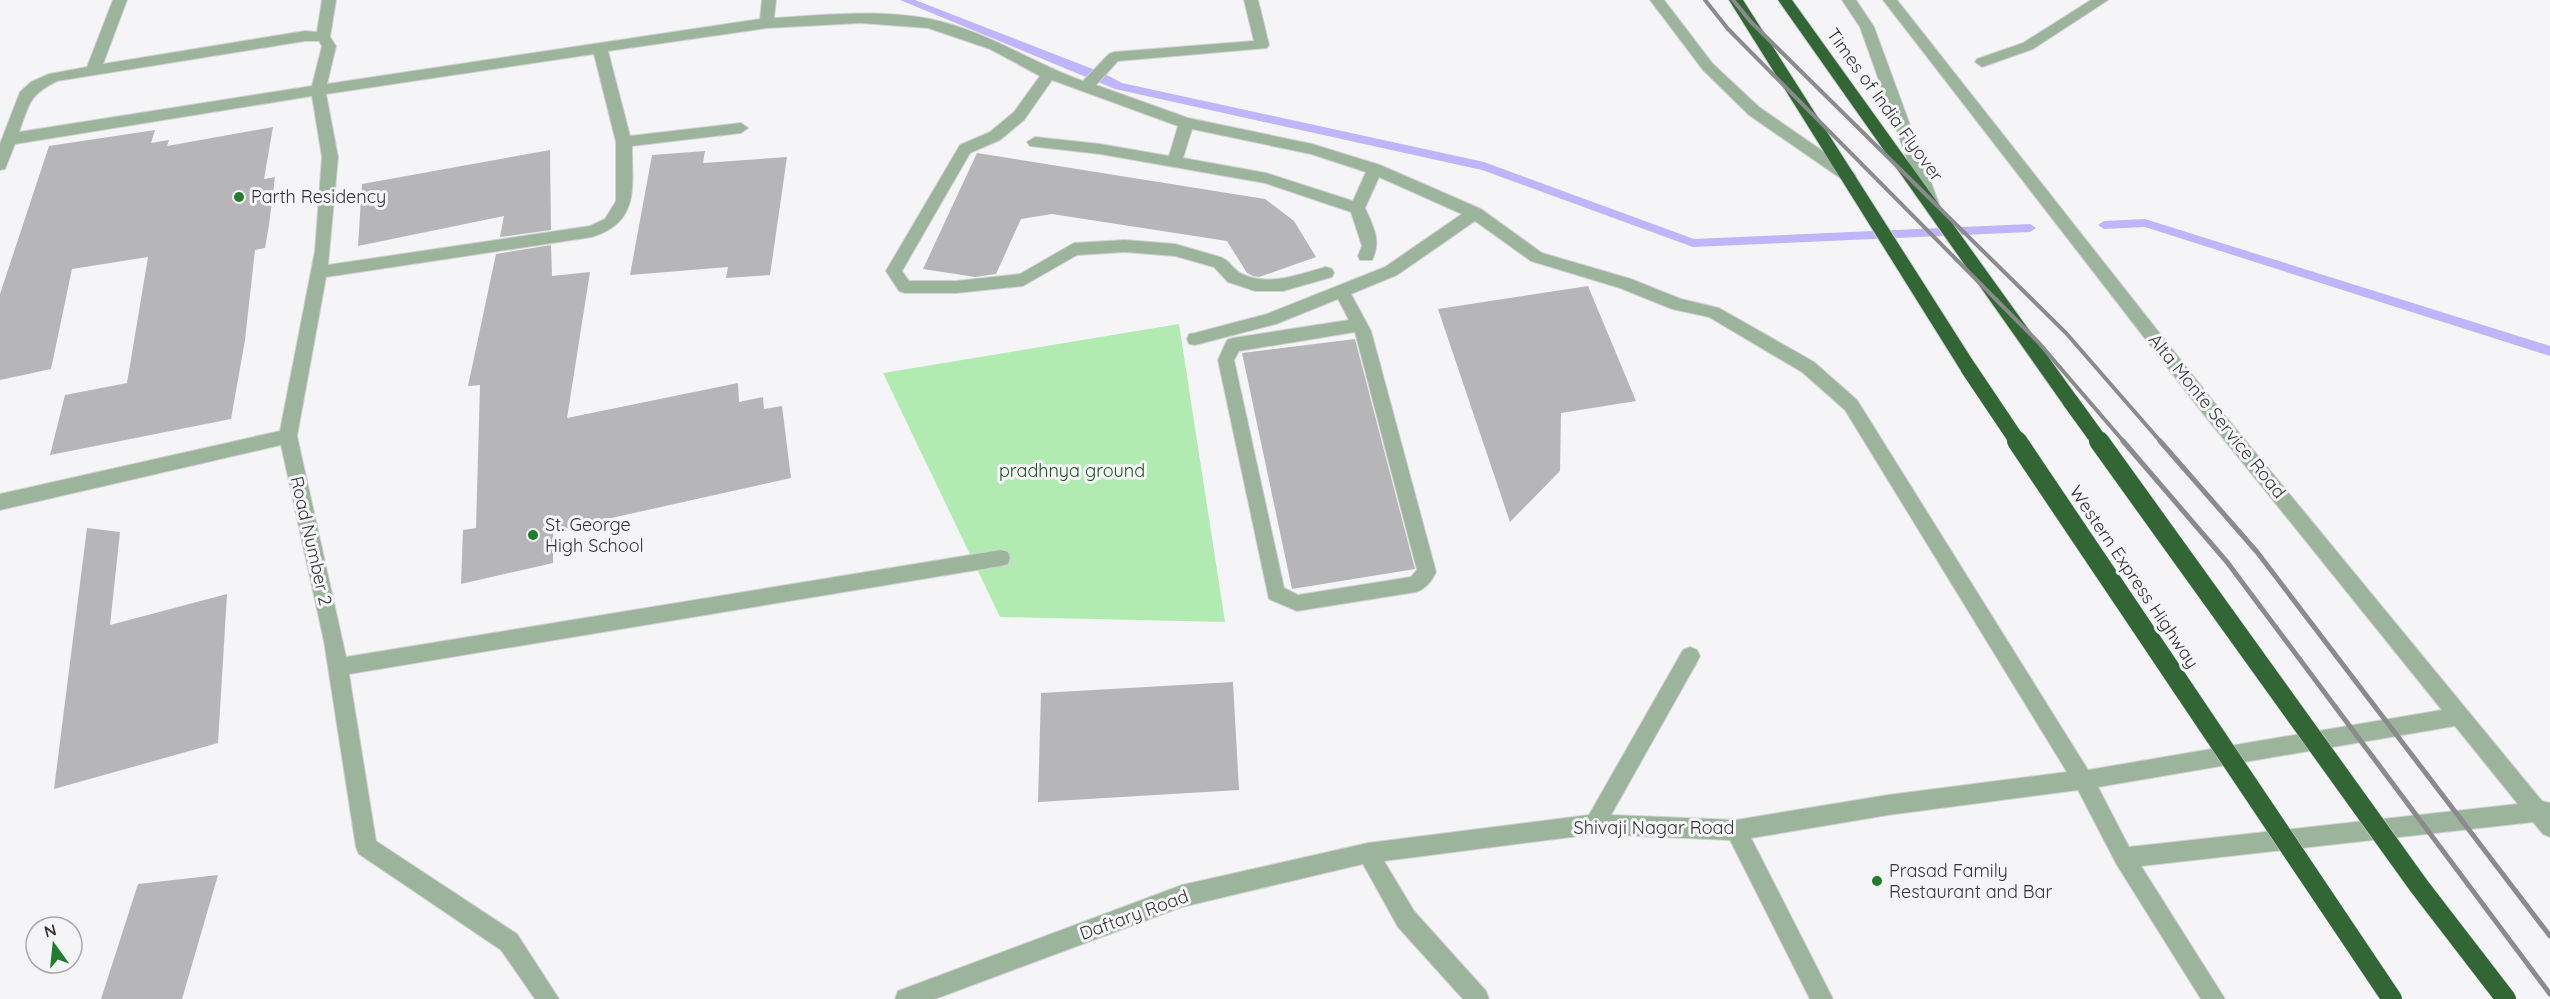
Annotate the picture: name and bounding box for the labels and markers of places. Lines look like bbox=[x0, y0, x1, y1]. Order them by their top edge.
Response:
place label: Parth Residency bbox=[251, 185, 386, 208]
marker: Parth Residency bbox=[232, 190, 246, 204]
place label: St. George High School bbox=[545, 513, 644, 557]
marker: St. George High School bbox=[526, 528, 540, 542]
place label: Prasad Family Restaurant and Bar bbox=[1889, 859, 2052, 903]
marker: Prasad Family Restaurant and Bar bbox=[1870, 874, 1884, 888]

